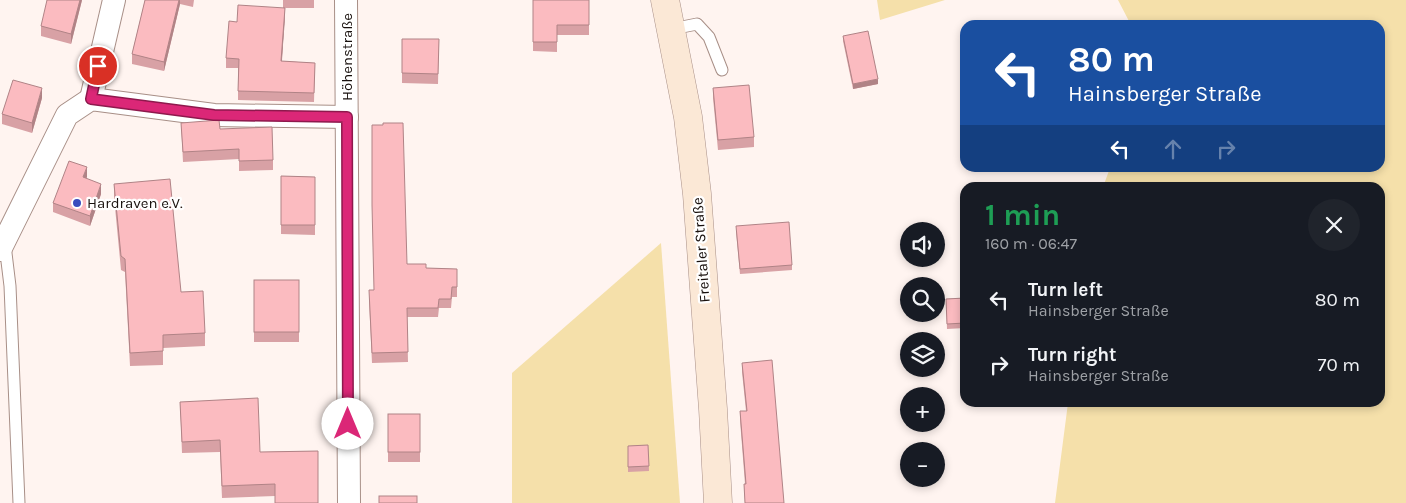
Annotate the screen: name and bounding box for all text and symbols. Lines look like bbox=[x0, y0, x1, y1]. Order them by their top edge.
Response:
street label: Höhenstraße bbox=[338, 13, 356, 101]
text: 80 m bbox=[1068, 39, 1155, 80]
icon: left bbox=[985, 40, 1050, 105]
pin bbox=[77, 45, 119, 87]
icon: arrive bbox=[84, 52, 112, 80]
text: Hainsberger Straße bbox=[1068, 81, 1261, 107]
icon: left bbox=[1106, 135, 1134, 163]
icon: ahead bbox=[1159, 135, 1187, 163]
icon: right bbox=[1212, 135, 1240, 163]
place label: Hardraven e.V. bbox=[87, 194, 183, 212]
marker: Hardraven e.V. bbox=[71, 197, 83, 209]
street label: Freitaler Straße bbox=[688, 197, 714, 303]
text: 1 min bbox=[985, 197, 1060, 233]
button: close bbox=[1308, 199, 1360, 251]
map controls bbox=[900, 222, 945, 487]
button: sound bbox=[900, 222, 945, 267]
text: 160 m · 06:47 bbox=[985, 234, 1077, 253]
button: search bbox=[900, 277, 945, 322]
text: Turn left bbox=[1028, 279, 1103, 301]
icon: left bbox=[985, 286, 1013, 314]
text: 80 m bbox=[1315, 289, 1360, 311]
text: Hainsberger Straße bbox=[1028, 301, 1169, 320]
button: layers bbox=[900, 332, 945, 377]
text: Turn right bbox=[1028, 344, 1117, 366]
icon: right bbox=[985, 351, 1013, 379]
text: 70 m bbox=[1318, 354, 1360, 376]
text: Hainsberger Straße bbox=[1028, 366, 1169, 385]
button: + bbox=[900, 387, 945, 432]
position arrow bbox=[321, 397, 373, 449]
button: − bbox=[900, 442, 945, 487]

